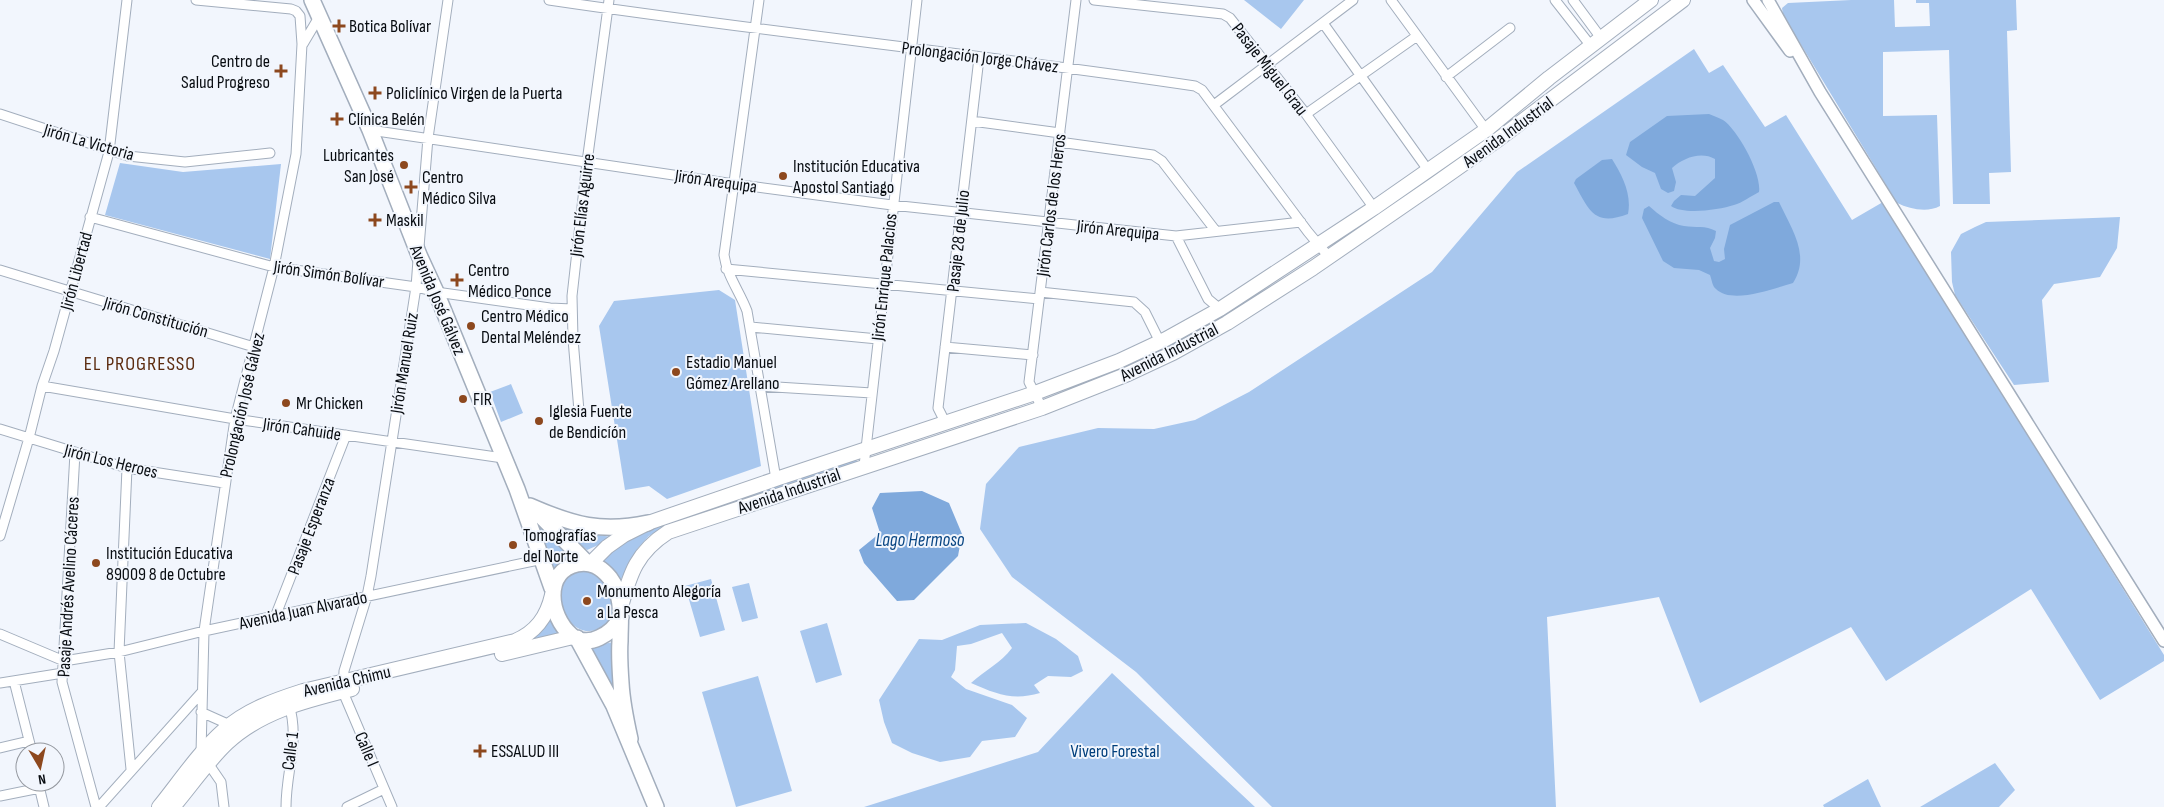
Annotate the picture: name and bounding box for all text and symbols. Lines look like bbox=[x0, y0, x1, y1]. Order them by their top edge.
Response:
place label: Botica Bolívar bbox=[349, 16, 431, 37]
street label: Pasaje Miguel Grau bbox=[1227, 19, 1312, 120]
marker: Botica Bolívar bbox=[333, 20, 345, 32]
street label: Prolongación Jorge Chávez bbox=[900, 37, 1060, 78]
place label: Centro de Salud Progreso bbox=[181, 51, 270, 93]
marker: Centro de Salud Progreso bbox=[274, 64, 288, 78]
place label: Policlínico Virgen de la Puerta bbox=[386, 83, 562, 104]
marker: Policlínico Virgen de la Puerta bbox=[368, 86, 382, 100]
street label: Avenida Industrial bbox=[1458, 92, 1558, 173]
place label: Clínica Belén bbox=[348, 109, 425, 130]
marker: Clínica Belén bbox=[330, 112, 344, 126]
street label: Jirón La Victoria bbox=[40, 119, 137, 165]
street label: Jirón Carlos de los Heros bbox=[1032, 133, 1071, 279]
place label: Lubricantes San José bbox=[323, 145, 394, 187]
street label: Jirón Elías Aguirre bbox=[566, 152, 599, 259]
place label: Institución Educativa Apostol Santiago bbox=[792, 156, 920, 198]
marker: Lubricantes San José bbox=[398, 159, 410, 171]
street label: Jirón Arequipa bbox=[672, 165, 758, 198]
place label: Centro Médico Silva bbox=[422, 167, 496, 209]
marker: Institución Educativa Apostol Santiago bbox=[777, 170, 789, 182]
marker: Centro Médico Silva bbox=[404, 180, 418, 194]
street label: Pasaje 28 de Julio bbox=[943, 189, 974, 293]
place label: Maskil bbox=[386, 210, 424, 231]
street label: Jirón Enrique Palacios bbox=[867, 212, 902, 343]
marker: Maskil bbox=[368, 213, 382, 227]
street label: Jirón Arequipa bbox=[1075, 216, 1160, 245]
street label: Jirón Libertad bbox=[56, 230, 97, 313]
street label: Avenida José Gálvez bbox=[405, 241, 470, 359]
street label: Jirón Simón Bolívar bbox=[271, 256, 386, 293]
place label: Centro Médico Ponce bbox=[468, 260, 551, 302]
marker: Centro Médico Ponce bbox=[450, 273, 464, 287]
street label: Jirón Constitución bbox=[100, 292, 211, 342]
place label: Centro Médico Dental Meléndez bbox=[481, 306, 581, 348]
street label: Jirón Manuel Ruiz bbox=[386, 311, 423, 416]
street label: Avenida Industrial bbox=[1116, 319, 1222, 387]
marker: Centro Médico Dental Meléndez bbox=[465, 320, 477, 332]
street label: Prolongación José Gálvez bbox=[216, 330, 270, 480]
district label: EL PROGRESSO bbox=[84, 352, 196, 376]
place label: Estadio Manuel Gómez Arellano bbox=[686, 352, 780, 394]
marker: Estadio Manuel Gómez Arellano bbox=[670, 366, 682, 378]
place label: FIR bbox=[473, 389, 492, 410]
place label: Mr Chicken bbox=[296, 393, 363, 414]
marker: FIR bbox=[457, 393, 469, 405]
marker: Mr Chicken bbox=[280, 397, 292, 409]
place label: Iglesia Fuente de Bendicíón bbox=[549, 401, 632, 443]
street label: Jirón Cahuide bbox=[261, 413, 342, 445]
marker: Iglesia Fuente de Bendicíón bbox=[533, 415, 545, 427]
street label: Jirón Los Heroes bbox=[61, 439, 160, 483]
street label: Avenida Industrial bbox=[734, 464, 843, 519]
street label: Pasaje Esperanza bbox=[283, 475, 340, 578]
street label: Pasaje Andrés Avelino Cáceres bbox=[53, 496, 84, 678]
place label: Tomografías del Norte bbox=[523, 525, 597, 567]
water label: Lago Hermoso bbox=[875, 529, 965, 552]
marker: Tomografías del Norte bbox=[507, 539, 519, 551]
place label: Institución Educativa 89009 8 de Octubre bbox=[106, 543, 233, 585]
marker: Institución Educativa 89009 8 de Octubre bbox=[90, 557, 102, 569]
place label: Monumento Alegoría a La Pesca bbox=[597, 581, 721, 623]
street label: Avenida Juan Alvarado bbox=[236, 587, 369, 635]
marker: Monumento Alegoría a La Pesca bbox=[581, 595, 593, 607]
street label: Avenida Chimu bbox=[301, 661, 393, 702]
street label: Calle I bbox=[350, 729, 383, 770]
street label: Calle 1 bbox=[278, 730, 303, 771]
place label: ESSALUD III bbox=[491, 741, 559, 762]
park label: Vivero Forestal bbox=[1070, 741, 1160, 762]
north arrow bbox=[15, 742, 65, 792]
marker: ESSALUD III bbox=[473, 744, 487, 758]
text: N bbox=[37, 770, 47, 788]

